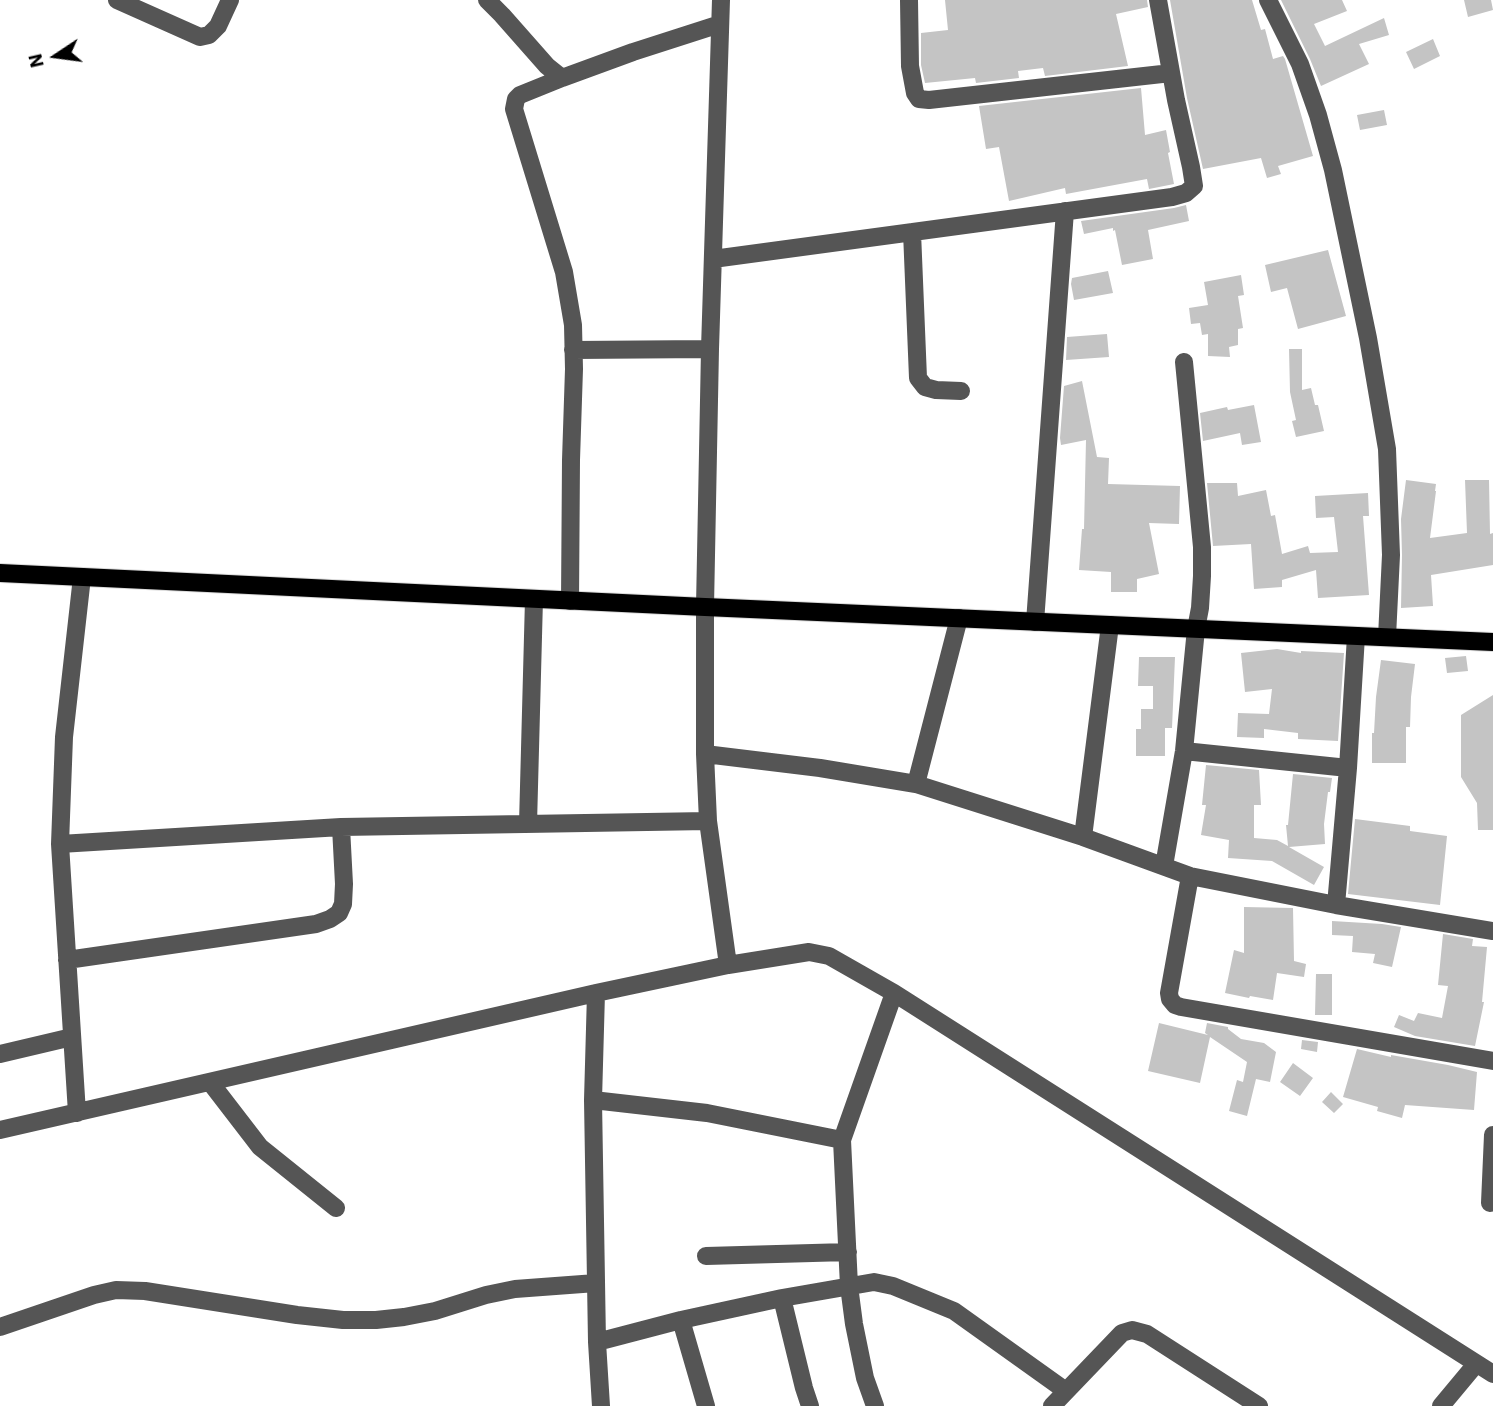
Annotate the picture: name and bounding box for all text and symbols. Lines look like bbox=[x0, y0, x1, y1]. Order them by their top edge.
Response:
north arrow bbox=[21, 21, 91, 91]
text: N bbox=[22, 51, 49, 70]

